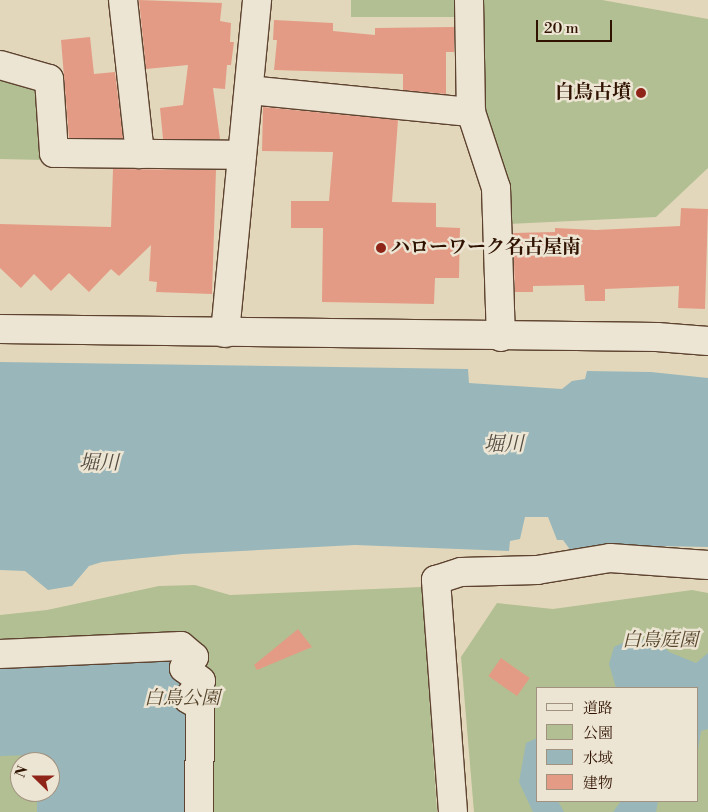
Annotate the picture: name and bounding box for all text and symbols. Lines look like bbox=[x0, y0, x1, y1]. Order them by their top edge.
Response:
scale bar bbox=[538, 10, 614, 42]
text: 20 m bbox=[544, 19, 579, 38]
place label: 白鳥古墳 bbox=[555, 82, 631, 104]
marker: 白鳥古墳 bbox=[635, 87, 647, 99]
place label: ハローワーク名古屋南 bbox=[391, 237, 581, 259]
marker: ハローワーク名古屋南 bbox=[375, 242, 387, 254]
water label: 堀川 bbox=[484, 433, 524, 457]
water label: 堀川 bbox=[79, 451, 119, 475]
park label: 白鳥庭園 bbox=[622, 630, 698, 652]
legend bbox=[536, 687, 698, 802]
park label: 白鳥公園 bbox=[144, 688, 220, 710]
text: 道路 bbox=[583, 699, 613, 718]
text: 公園 bbox=[583, 724, 613, 743]
text: 水域 bbox=[583, 749, 613, 768]
north arrow bbox=[10, 752, 60, 802]
text: N bbox=[12, 763, 32, 780]
text: 建物 bbox=[583, 774, 613, 793]

